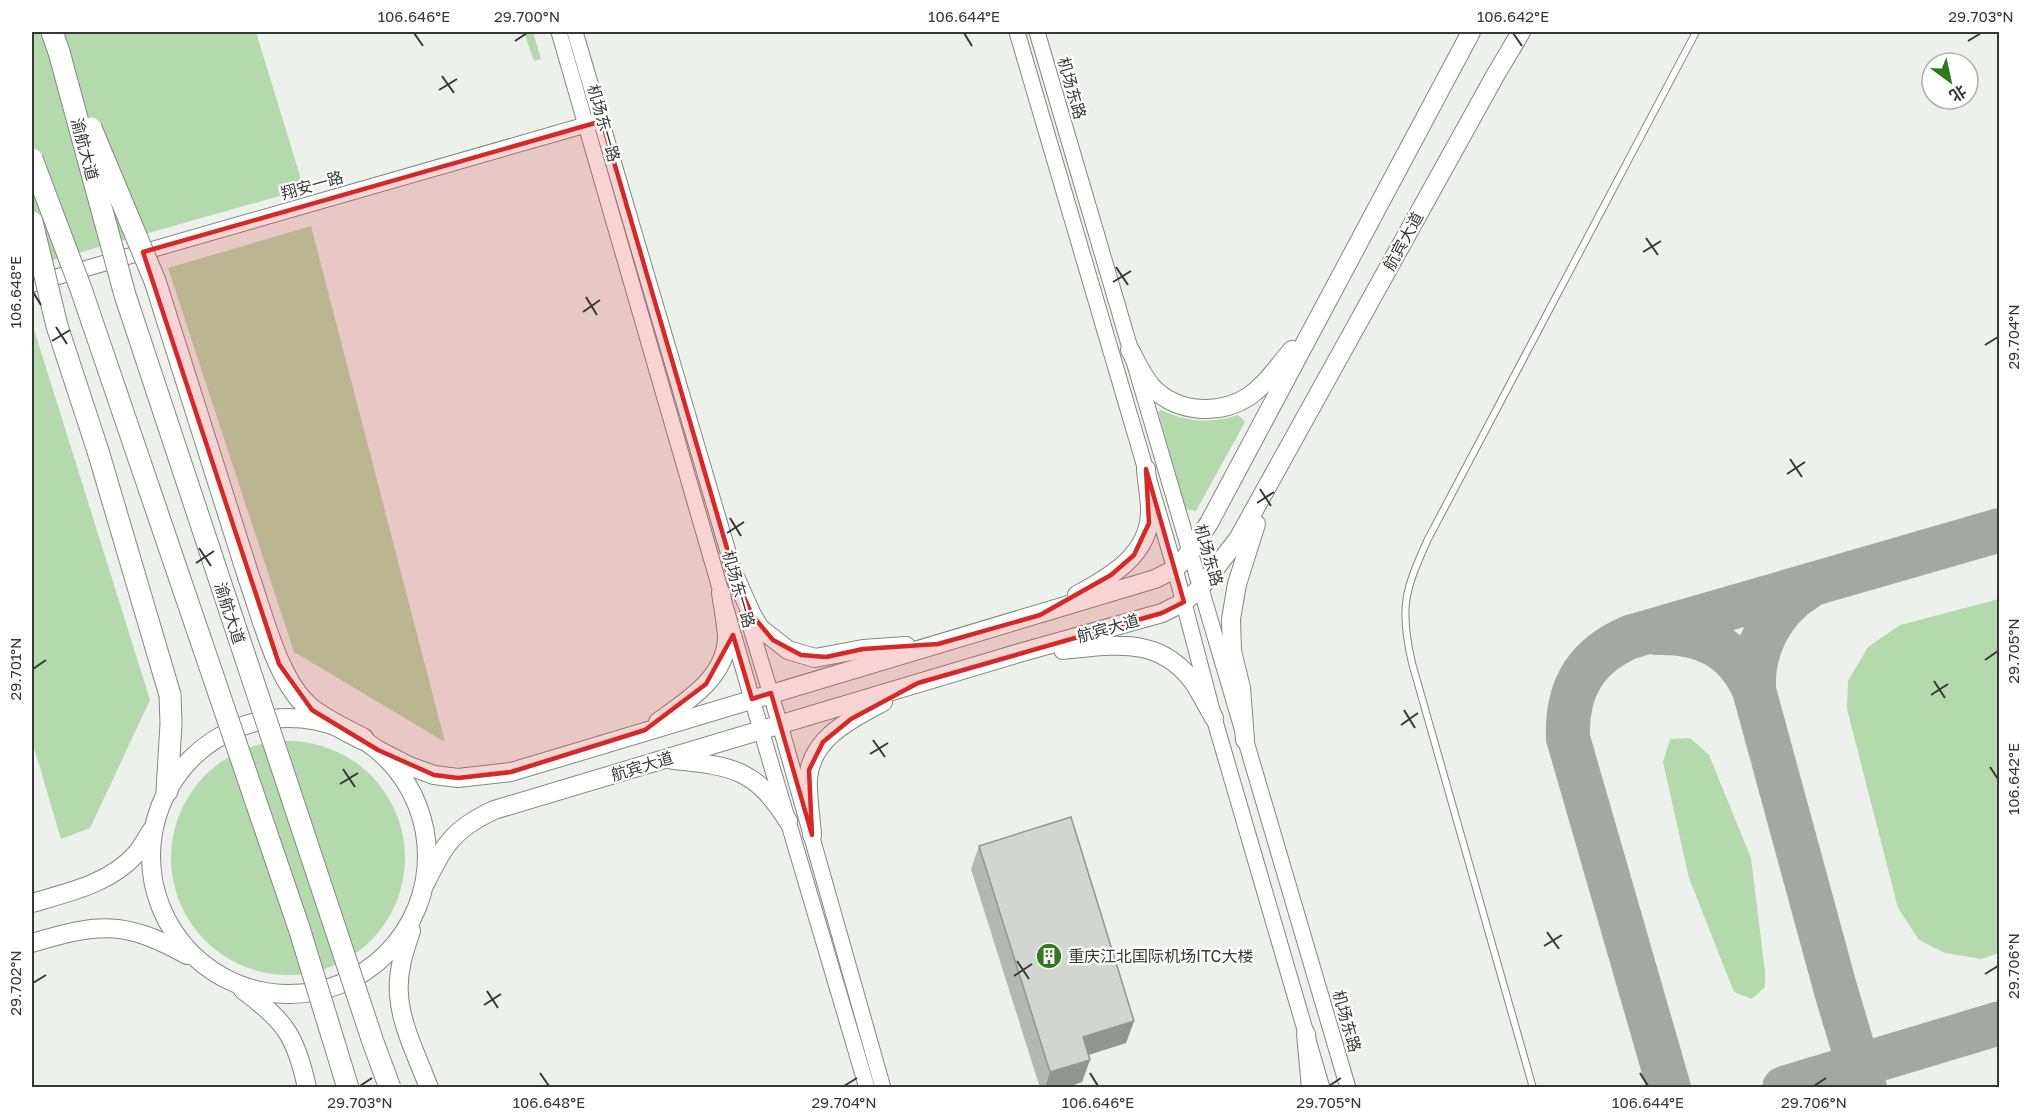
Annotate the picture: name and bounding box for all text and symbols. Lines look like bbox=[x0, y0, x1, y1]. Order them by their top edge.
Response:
text: 106.646°E bbox=[378, 7, 450, 25]
text: 29.700°N bbox=[494, 7, 560, 25]
text: 106.644°E bbox=[928, 7, 1000, 25]
text: 106.642°E bbox=[1477, 7, 1549, 25]
text: 29.703°N bbox=[1948, 7, 2014, 25]
north arrow bbox=[1920, 51, 1980, 111]
street label: 机场东路 bbox=[1054, 54, 1090, 122]
text: 北 bbox=[1946, 81, 1970, 106]
street label: 机场东一路 bbox=[583, 82, 625, 164]
street label: 渝航大道 bbox=[67, 115, 103, 183]
street label: 翔安一路 bbox=[278, 167, 346, 203]
street label: 航宾大道 bbox=[1379, 208, 1427, 274]
text: 106.648°E bbox=[6, 256, 24, 328]
text: 29.704°N bbox=[2004, 304, 2022, 370]
street label: 机场东路 bbox=[1191, 521, 1227, 589]
street label: 机场东一路 bbox=[718, 548, 760, 630]
street label: 渝航大道 bbox=[211, 579, 249, 647]
street label: 航宾大道 bbox=[1074, 610, 1142, 646]
text: 29.705°N bbox=[2004, 618, 2022, 684]
text: 29.701°N bbox=[6, 638, 24, 700]
text: 106.642°E bbox=[2004, 743, 2022, 815]
street label: 航宾大道 bbox=[608, 747, 676, 785]
text: 29.706°N bbox=[2004, 933, 2022, 999]
building icon: 重庆江北国际机场ITC大楼 bbox=[1034, 941, 1064, 971]
place label: 重庆江北国际机场ITC大楼 bbox=[1068, 946, 1254, 966]
text: 29.702°N bbox=[6, 950, 24, 1016]
street label: 机场东路 bbox=[1329, 987, 1365, 1055]
text: 29.703°N bbox=[327, 1093, 393, 1111]
text: 106.648°E bbox=[513, 1093, 585, 1111]
text: 29.704°N bbox=[811, 1093, 877, 1111]
text: 106.646°E bbox=[1062, 1093, 1134, 1111]
text: 29.705°N bbox=[1296, 1093, 1362, 1111]
text: 106.644°E bbox=[1612, 1093, 1684, 1111]
text: 29.706°N bbox=[1781, 1093, 1847, 1111]

